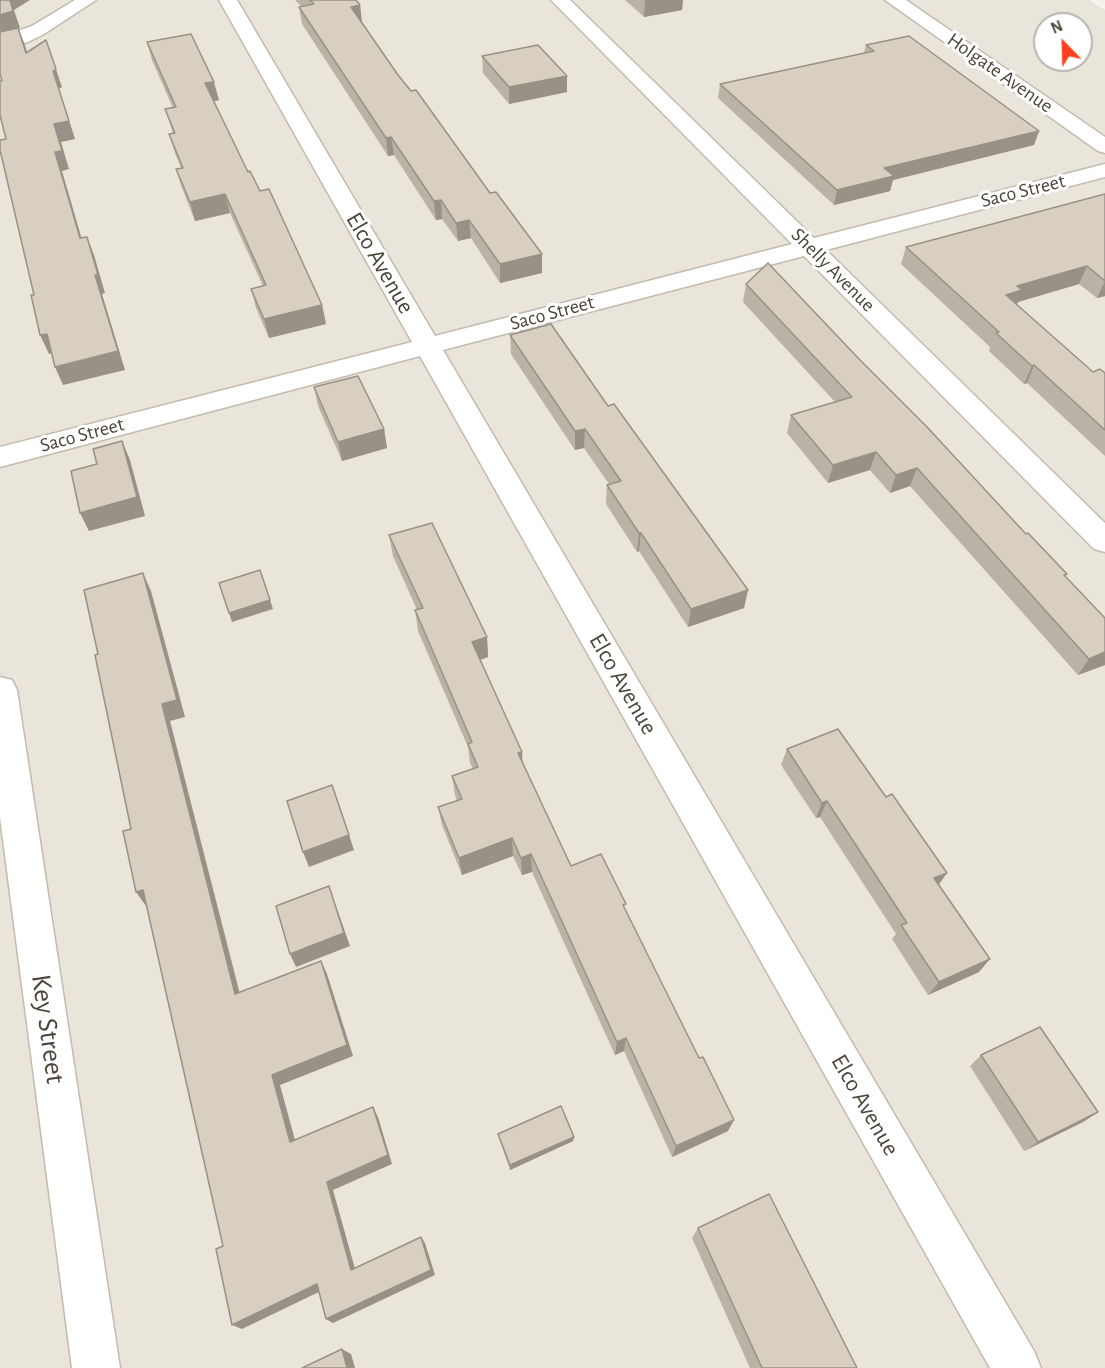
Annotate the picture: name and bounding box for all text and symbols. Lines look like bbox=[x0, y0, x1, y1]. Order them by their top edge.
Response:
north arrow bbox=[1033, 12, 1093, 72]
text: N bbox=[1049, 18, 1065, 37]
street label: Holgate Avenue bbox=[942, 28, 1058, 118]
street label: Saco Street bbox=[978, 169, 1068, 213]
street label: Elco Avenue bbox=[339, 207, 421, 319]
street label: Shelly Avenue bbox=[786, 223, 880, 317]
street label: Saco Street bbox=[507, 290, 597, 336]
street label: Saco Street bbox=[37, 412, 127, 458]
street label: Elco Avenue bbox=[582, 628, 664, 740]
street label: Key Street bbox=[24, 972, 72, 1086]
street label: Elco Avenue bbox=[824, 1049, 906, 1161]

